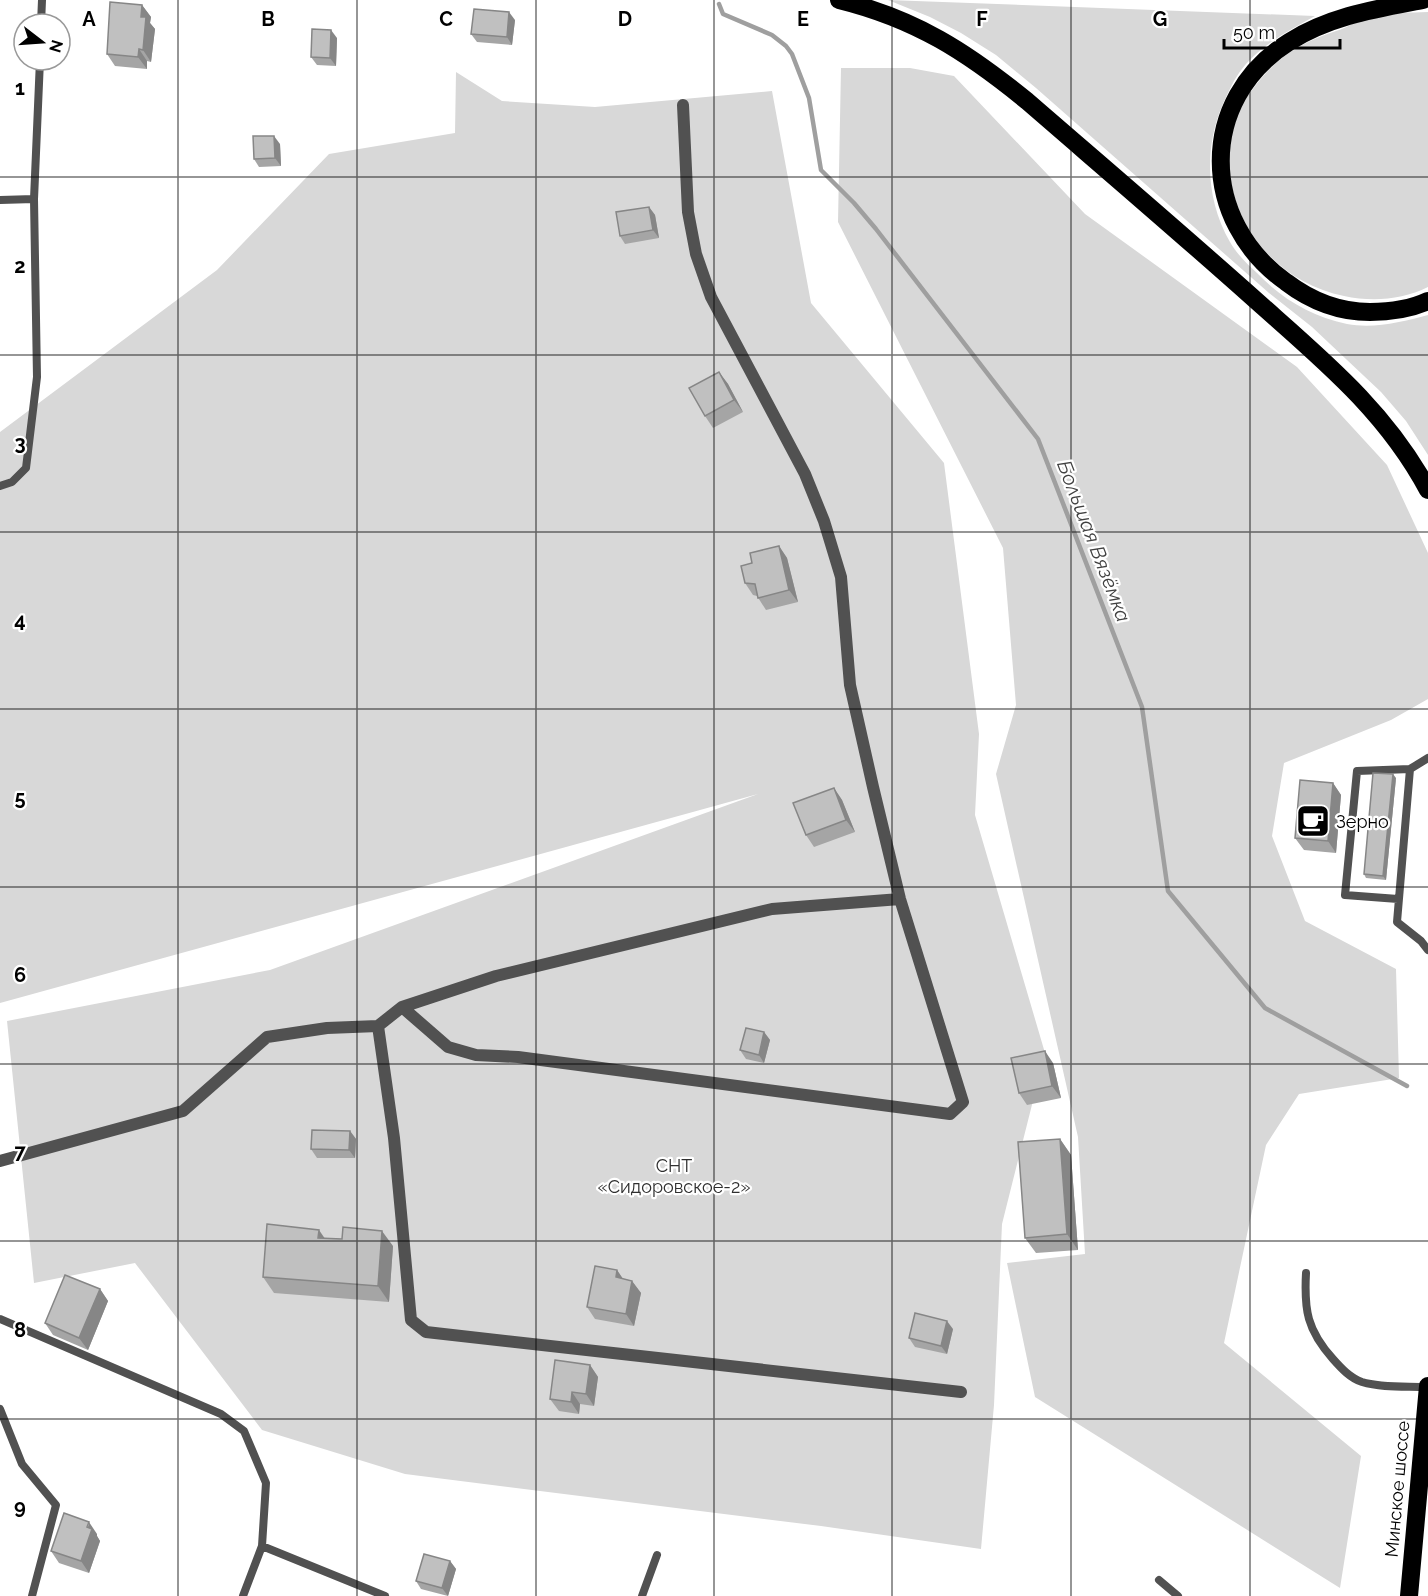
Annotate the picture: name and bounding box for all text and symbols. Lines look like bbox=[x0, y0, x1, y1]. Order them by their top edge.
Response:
text: A bbox=[82, 7, 96, 31]
text: B bbox=[261, 7, 275, 31]
text: C bbox=[439, 7, 453, 31]
text: D bbox=[618, 7, 632, 31]
text: E bbox=[797, 7, 809, 31]
text: F bbox=[976, 7, 988, 31]
text: G bbox=[1153, 7, 1167, 31]
north arrow bbox=[12, 12, 72, 72]
scale bar bbox=[1224, 12, 1340, 50]
text: 50 m bbox=[1233, 22, 1275, 43]
text: N bbox=[45, 38, 67, 55]
text: 1 bbox=[15, 76, 25, 100]
text: 2 bbox=[14, 254, 26, 278]
text: 3 bbox=[14, 431, 26, 455]
water label: Большая Вязёмка bbox=[1052, 457, 1136, 625]
text: 4 bbox=[14, 608, 26, 632]
text: 5 bbox=[14, 786, 26, 810]
cafe icon: Зерно bbox=[1295, 803, 1331, 839]
place label: Зерно bbox=[1336, 811, 1389, 832]
text: 6 bbox=[14, 963, 26, 987]
text: 7 bbox=[14, 1140, 26, 1164]
park label: СНТ «Сидоровское-2» bbox=[597, 1155, 751, 1197]
text: 8 bbox=[14, 1318, 26, 1342]
street label: Минское шоссе bbox=[1381, 1420, 1413, 1558]
text: 9 bbox=[14, 1495, 26, 1519]

